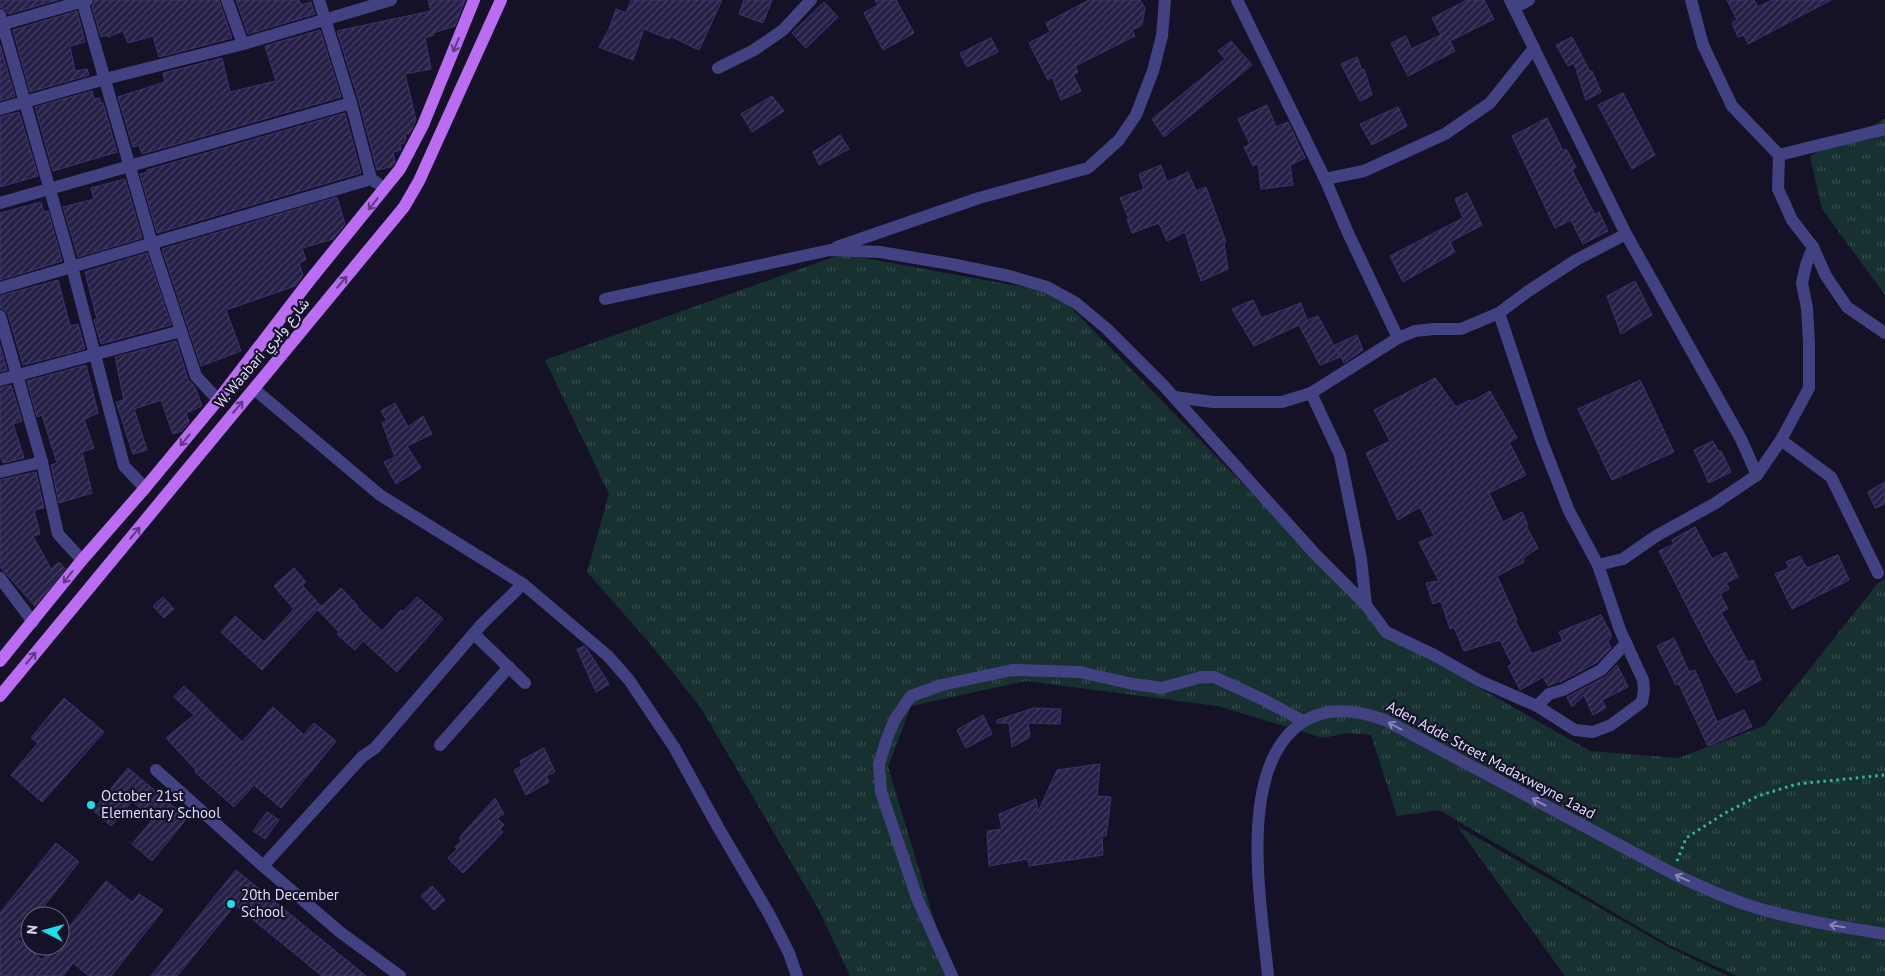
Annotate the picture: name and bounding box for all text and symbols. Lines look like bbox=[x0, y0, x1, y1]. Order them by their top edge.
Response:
one-way arrow bbox=[451, 37, 460, 52]
one-way arrow bbox=[368, 197, 379, 210]
one-way arrow bbox=[336, 276, 347, 289]
street label: W. Waabari شارع وابري bbox=[210, 294, 316, 414]
one-way arrow bbox=[232, 401, 244, 414]
one-way arrow bbox=[179, 434, 190, 447]
one-way arrow bbox=[129, 526, 140, 539]
one-way arrow bbox=[63, 570, 73, 584]
one-way arrow bbox=[25, 652, 36, 665]
street label: Aden Adde Street Madaxweyne 1aad bbox=[1384, 696, 1599, 823]
one-way arrow bbox=[1388, 721, 1403, 730]
place label: October 21st Elementary School bbox=[101, 786, 221, 822]
one-way arrow bbox=[1531, 797, 1546, 807]
marker: October 21st Elementary School bbox=[85, 799, 97, 811]
one-way arrow bbox=[1675, 873, 1690, 882]
place label: 20th December School bbox=[241, 885, 339, 921]
marker: 20th December School bbox=[225, 898, 237, 910]
north arrow bbox=[20, 906, 70, 956]
one-way arrow bbox=[1829, 920, 1845, 930]
text: N bbox=[23, 924, 42, 935]

